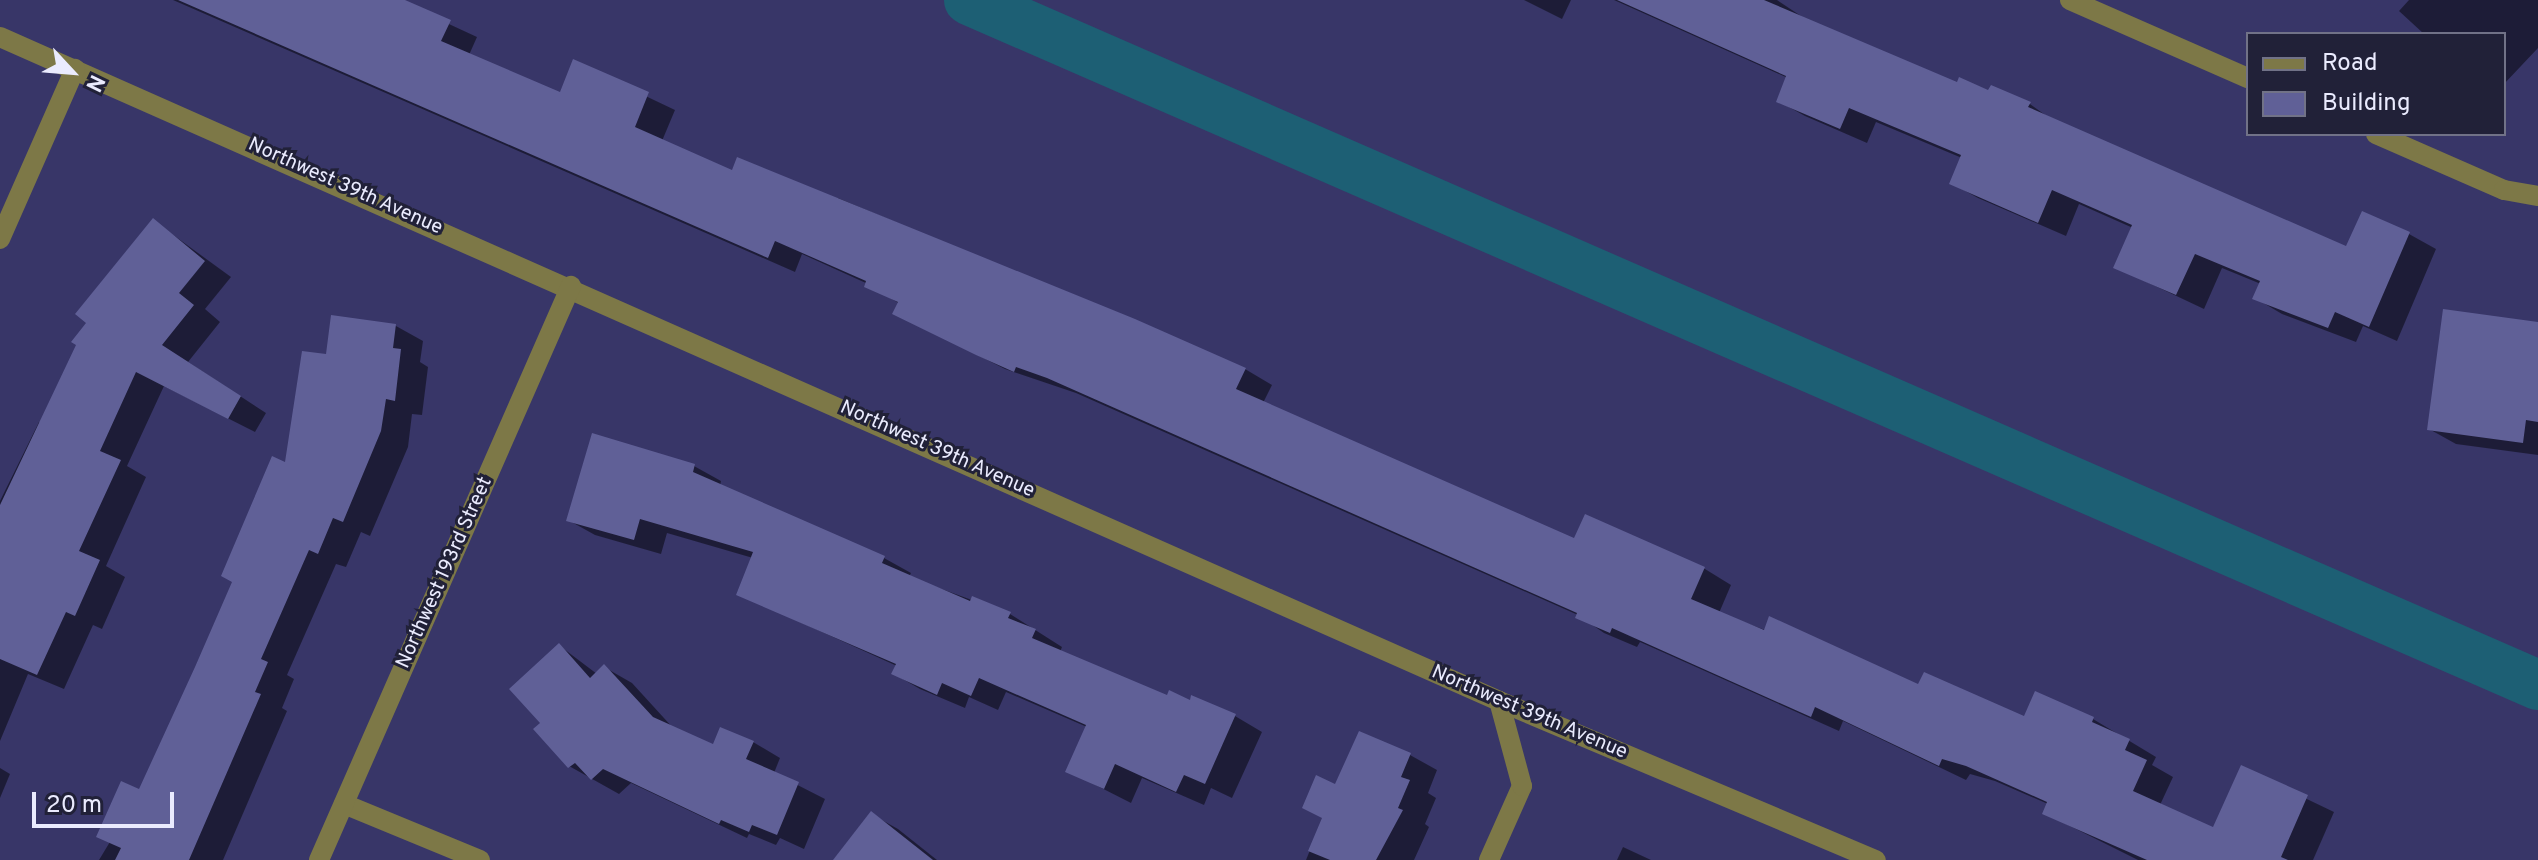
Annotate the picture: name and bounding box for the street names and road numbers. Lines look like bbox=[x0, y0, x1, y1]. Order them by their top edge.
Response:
street label: Northwest 39th Avenue bbox=[244, 133, 446, 241]
street label: Northwest 39th Avenue bbox=[836, 396, 1038, 504]
street label: Northwest 193rd Street bbox=[392, 473, 498, 673]
street label: Northwest 39th Avenue bbox=[1427, 661, 1631, 765]

